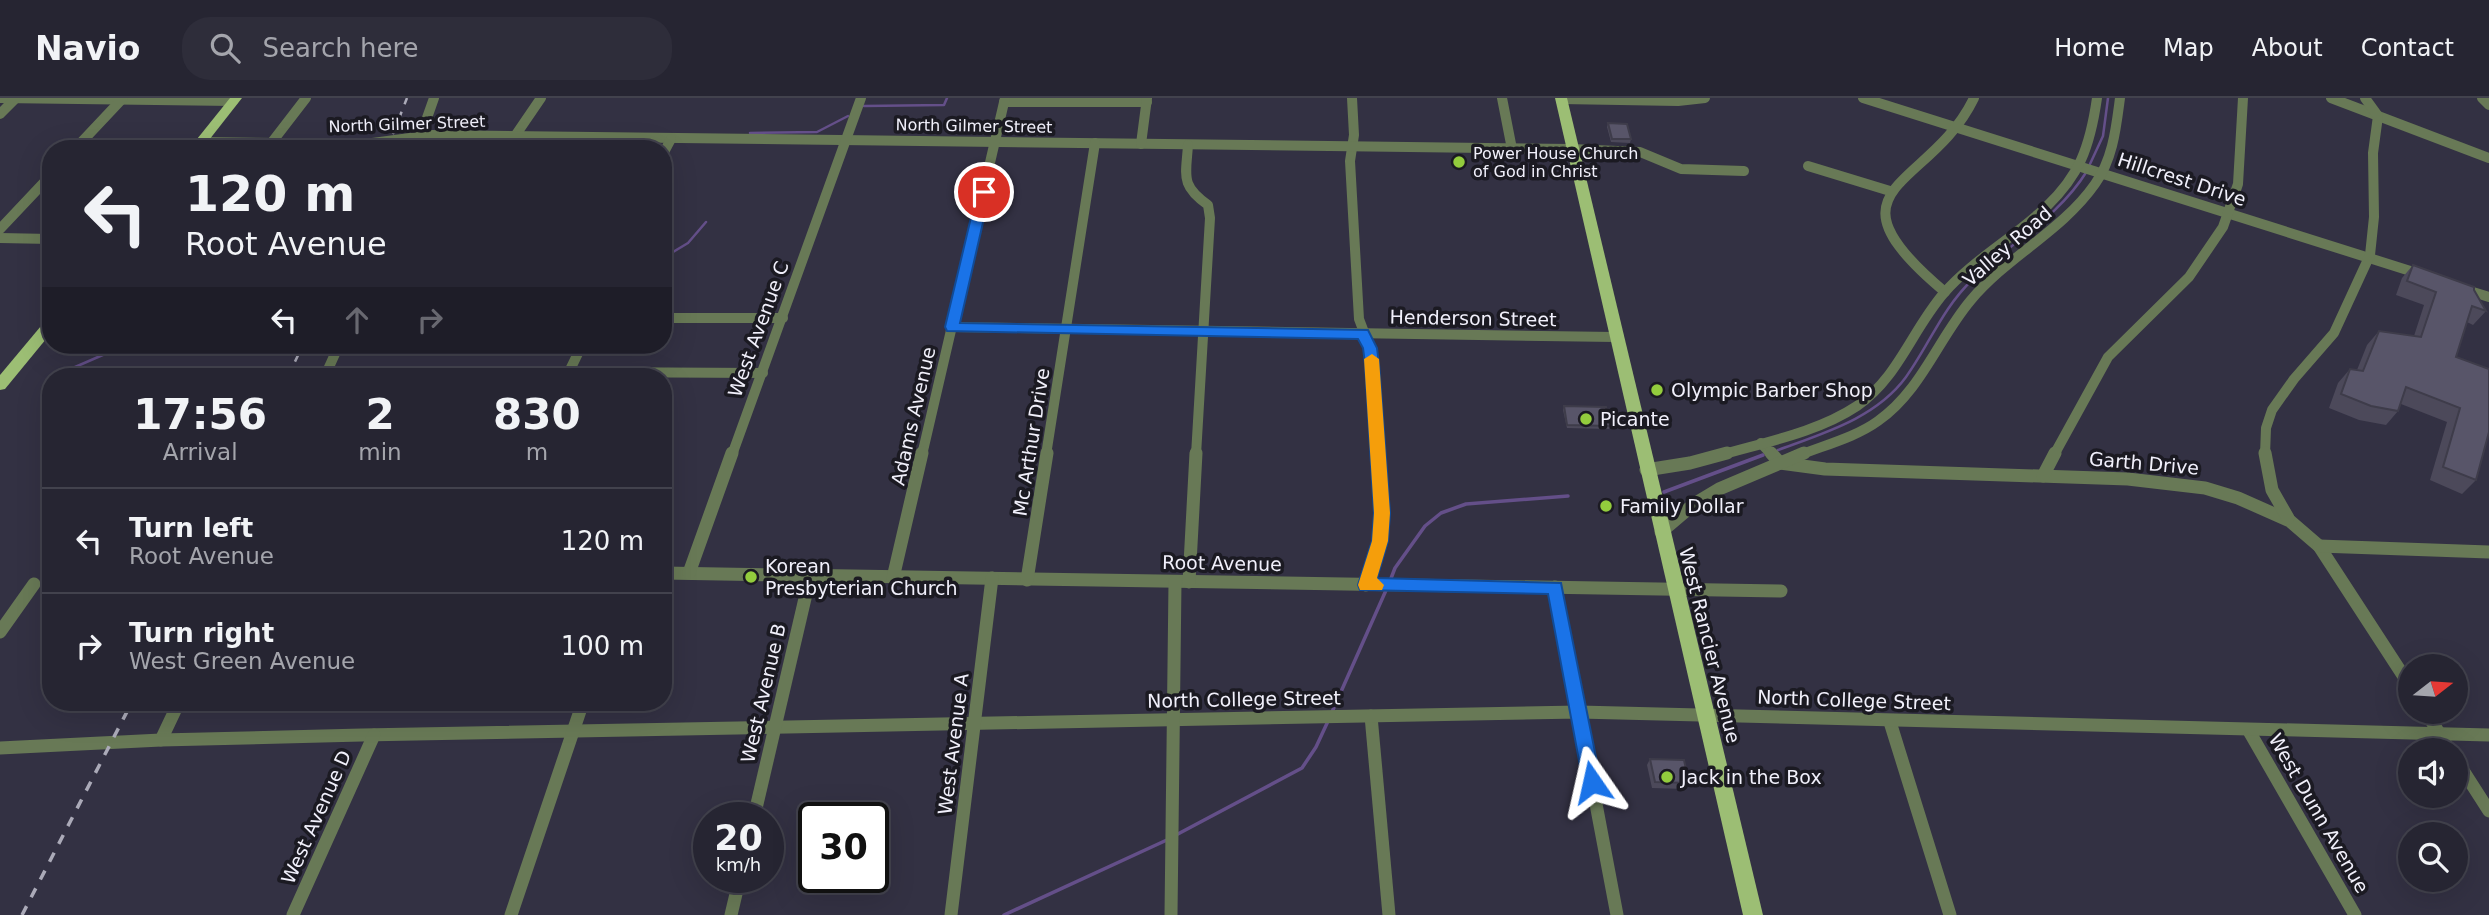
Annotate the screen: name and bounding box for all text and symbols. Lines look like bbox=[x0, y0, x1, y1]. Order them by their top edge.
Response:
search box bbox=[182, 17, 672, 80]
text: Navio bbox=[35, 29, 140, 68]
icon: search bbox=[206, 29, 244, 67]
text: Search here bbox=[262, 33, 419, 63]
text: Home bbox=[2054, 34, 2125, 62]
text: Map bbox=[2163, 34, 2214, 62]
text: About bbox=[2252, 34, 2323, 62]
text: Contact bbox=[2361, 34, 2454, 62]
street label: North Gilmer Street bbox=[328, 112, 486, 136]
street label: North Gilmer Street bbox=[895, 115, 1053, 137]
place label: Power House Church of God in Christ bbox=[1473, 144, 1638, 181]
street label: Hillcrest Drive bbox=[2115, 148, 2249, 210]
marker: Power House Church of God in Christ bbox=[1451, 154, 1467, 170]
pin bbox=[954, 162, 1014, 222]
text: 120 m bbox=[185, 166, 355, 223]
icon: left bbox=[70, 168, 161, 259]
icon: arrive bbox=[965, 173, 1003, 211]
street label: Valley Road bbox=[1958, 201, 2056, 291]
text: Root Avenue bbox=[185, 225, 387, 263]
street label: West Avenue C bbox=[723, 258, 793, 400]
icon: left bbox=[265, 301, 303, 339]
icon: ahead bbox=[338, 301, 376, 339]
icon: right bbox=[411, 301, 449, 339]
street label: Henderson Street bbox=[1389, 306, 1557, 330]
street label: Adams Avenue bbox=[886, 345, 940, 487]
street label: Mc Arthur Drive bbox=[1008, 366, 1054, 518]
place label: Olympic Barber Shop bbox=[1671, 379, 1873, 401]
marker: Olympic Barber Shop bbox=[1649, 382, 1665, 398]
text: 17:56 bbox=[133, 390, 267, 439]
text: 2 bbox=[365, 390, 395, 439]
text: 830 bbox=[493, 390, 581, 439]
place label: Picante bbox=[1600, 408, 1670, 430]
marker: Picante bbox=[1578, 411, 1594, 427]
text: Arrival bbox=[163, 439, 238, 465]
text: min bbox=[358, 439, 402, 465]
text: m bbox=[526, 439, 548, 465]
street label: Garth Drive bbox=[2088, 447, 2200, 479]
place label: Family Dollar bbox=[1620, 495, 1744, 517]
marker: Family Dollar bbox=[1598, 498, 1614, 514]
text: Turn left bbox=[129, 513, 253, 543]
icon: left bbox=[70, 522, 108, 560]
text: 120 m bbox=[561, 526, 644, 556]
text: Root Avenue bbox=[129, 543, 274, 569]
street label: West Rancier Avenue bbox=[1675, 545, 1745, 745]
street label: Root Avenue bbox=[1162, 551, 1282, 575]
place label: Korean Presbyterian Church bbox=[765, 555, 958, 599]
marker: Korean Presbyterian Church bbox=[743, 569, 759, 585]
text: Turn right bbox=[129, 618, 274, 648]
street label: West Avenue B bbox=[736, 621, 790, 765]
icon: right bbox=[70, 627, 108, 665]
text: 100 m bbox=[561, 631, 644, 661]
text: West Green Avenue bbox=[129, 648, 355, 674]
north arrow bbox=[2398, 654, 2468, 724]
map controls bbox=[2398, 654, 2468, 892]
street label: West Avenue A bbox=[933, 672, 973, 816]
street label: North College Street bbox=[1147, 686, 1341, 712]
street label: North College Street bbox=[1757, 686, 1951, 714]
street label: West Dunn Avenue bbox=[2264, 729, 2374, 897]
button: sound bbox=[2398, 738, 2468, 808]
position arrow bbox=[1555, 745, 1629, 819]
street label: West Avenue D bbox=[277, 747, 355, 887]
place label: Jack in the Box bbox=[1680, 766, 1822, 788]
marker: Jack in the Box bbox=[1659, 769, 1675, 785]
speed limit sign: 30 bbox=[798, 802, 889, 893]
text: 20 bbox=[714, 818, 763, 858]
button: search bbox=[2398, 822, 2468, 892]
text: km/h bbox=[716, 854, 761, 875]

